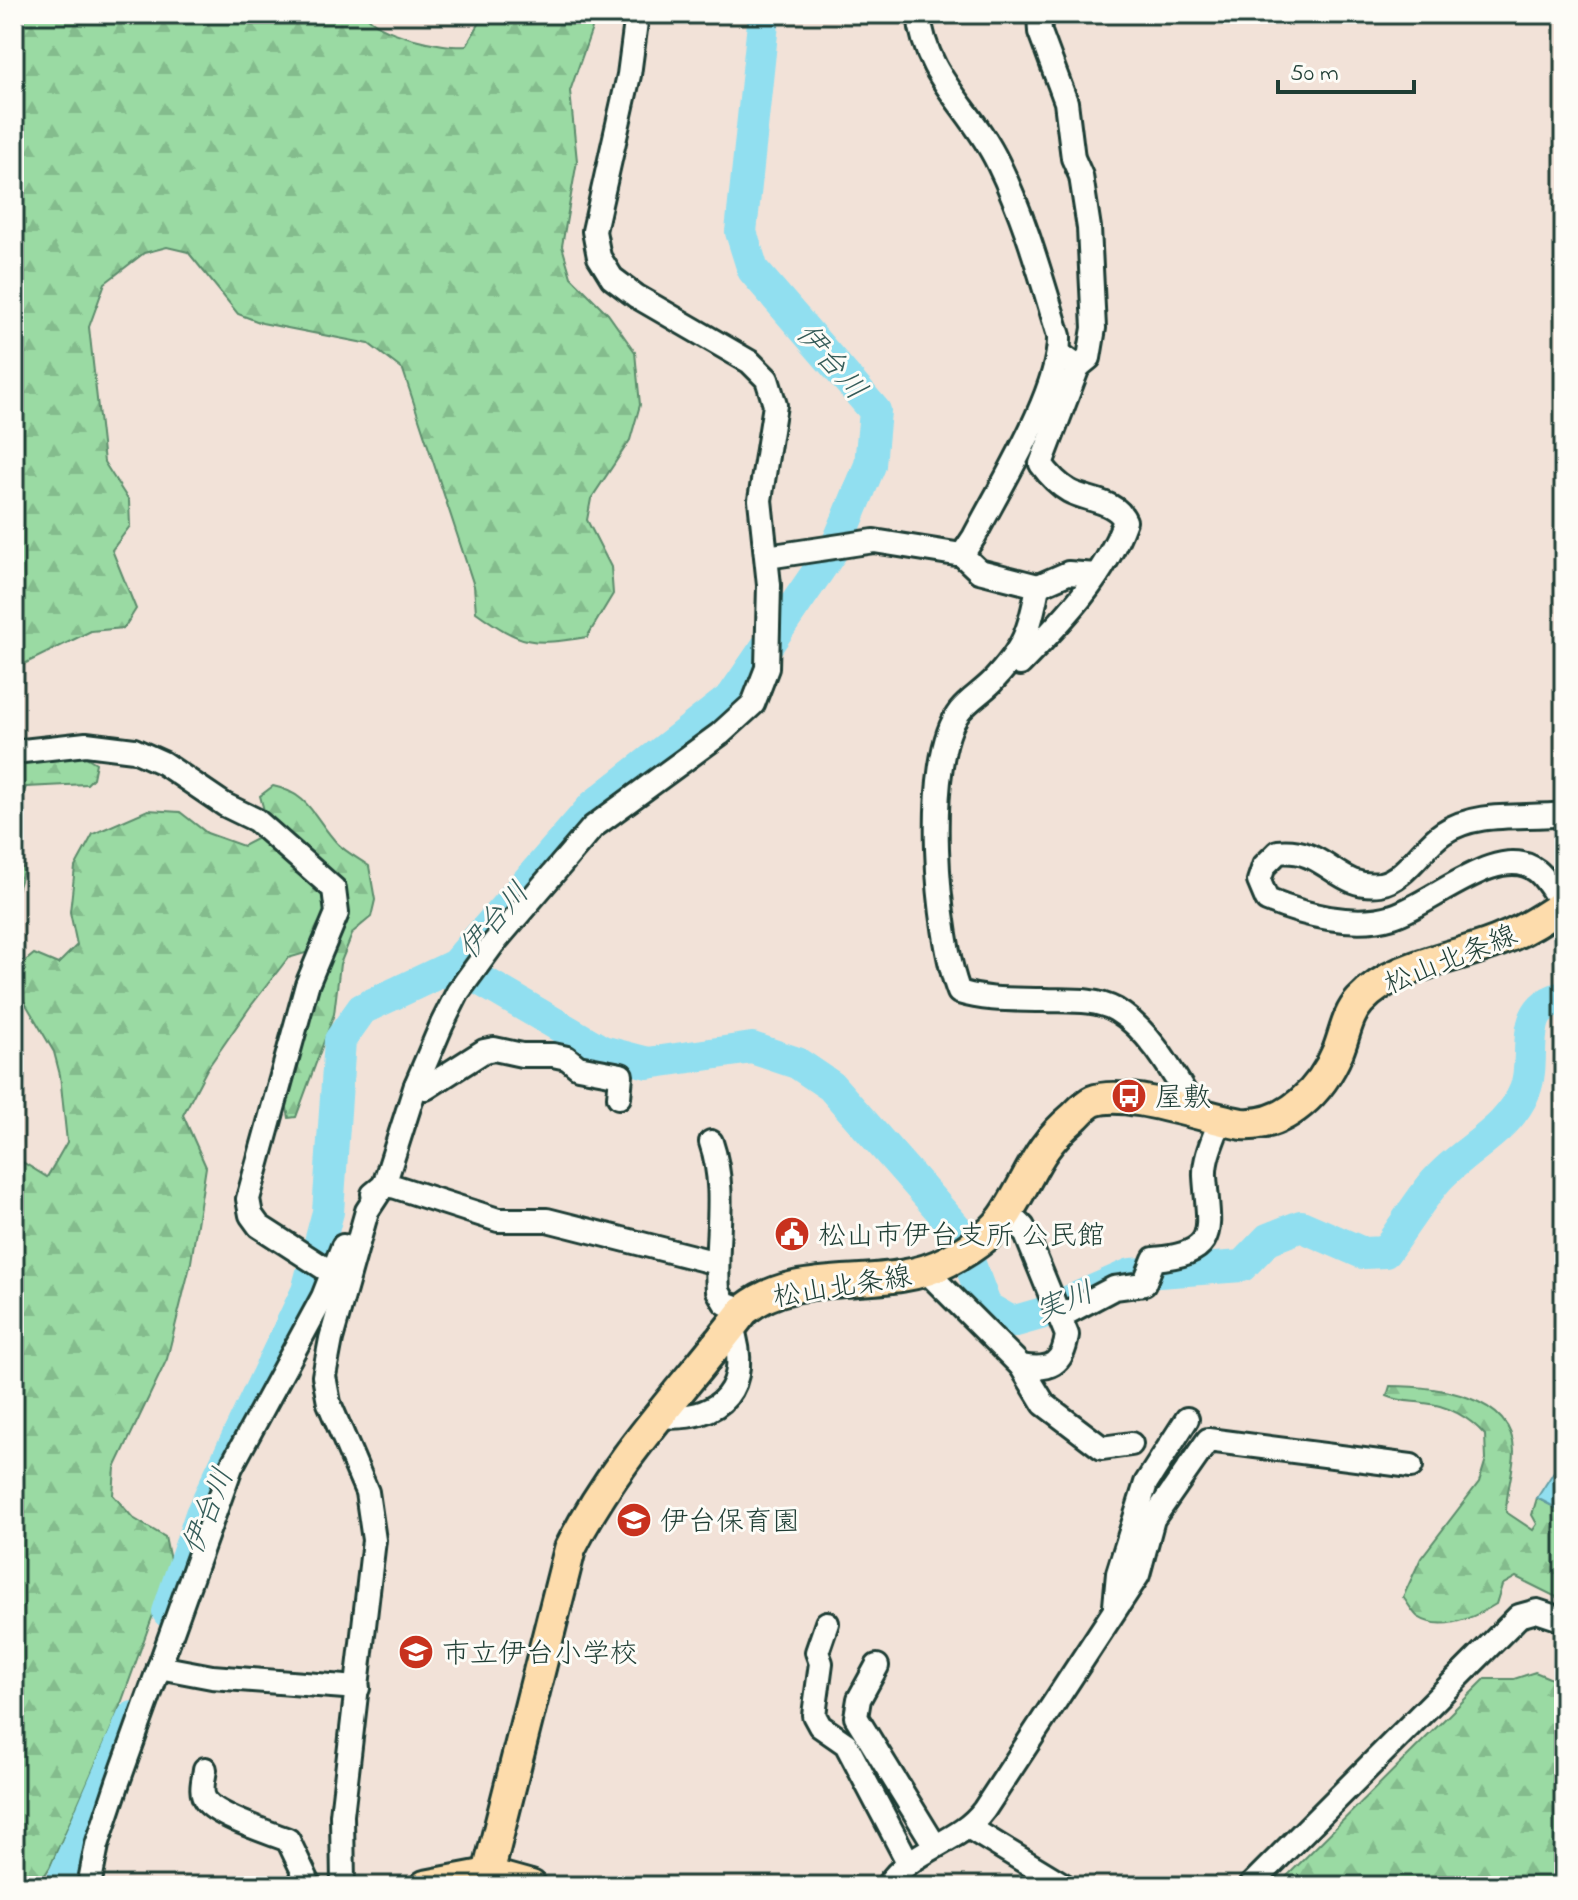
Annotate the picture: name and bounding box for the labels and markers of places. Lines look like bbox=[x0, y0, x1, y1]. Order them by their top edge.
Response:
bus stop icon: 屋敷 bbox=[1110, 1077, 1148, 1115]
place label: 屋敷 bbox=[1155, 1079, 1211, 1120]
public building icon: 松山市伊台支所 公民館 bbox=[773, 1215, 811, 1253]
place label: 松山市伊台支所 公民館 bbox=[818, 1217, 1105, 1258]
school or university icon: 伊台保育園 bbox=[615, 1501, 653, 1539]
place label: 伊台保育園 bbox=[660, 1503, 800, 1544]
school or university icon: 市立伊台小学校 bbox=[397, 1633, 435, 1671]
place label: 市立伊台小学校 bbox=[442, 1635, 638, 1676]

